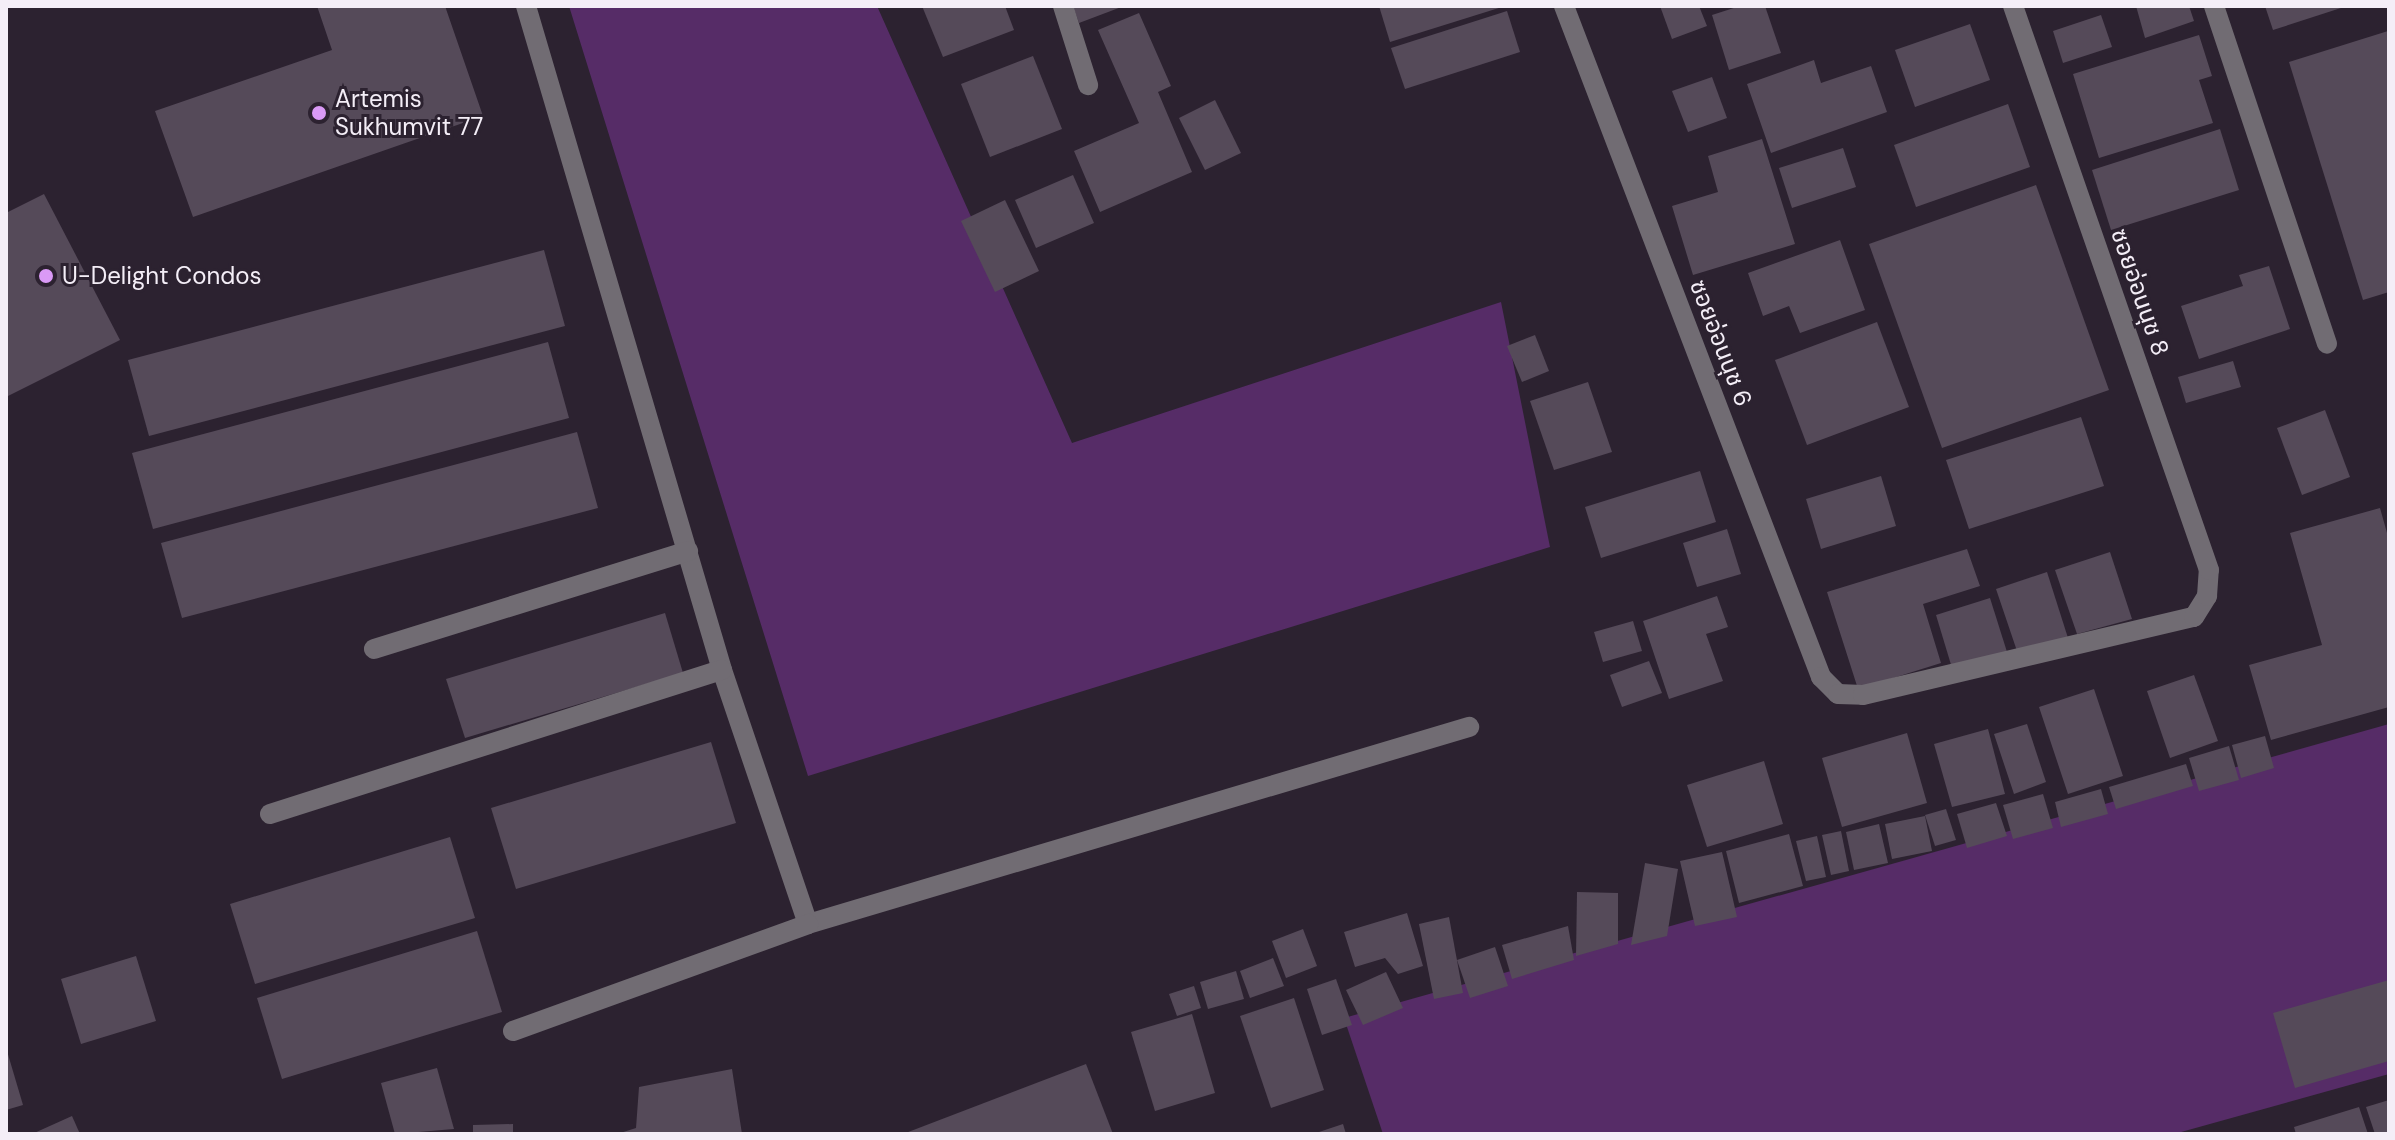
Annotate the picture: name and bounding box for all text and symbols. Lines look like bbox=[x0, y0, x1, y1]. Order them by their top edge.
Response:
place label: Artemis Sukhumvit 77 bbox=[335, 85, 483, 141]
marker: Artemis Sukhumvit 77 bbox=[310, 104, 328, 122]
street label: ซอยอ่อนนุช 8 bbox=[2105, 225, 2175, 359]
place label: U-Delight Condos bbox=[62, 262, 261, 290]
marker: U-Delight Condos bbox=[37, 267, 55, 285]
street label: ซอยอ่อนนุช 6 bbox=[1684, 276, 1758, 410]

